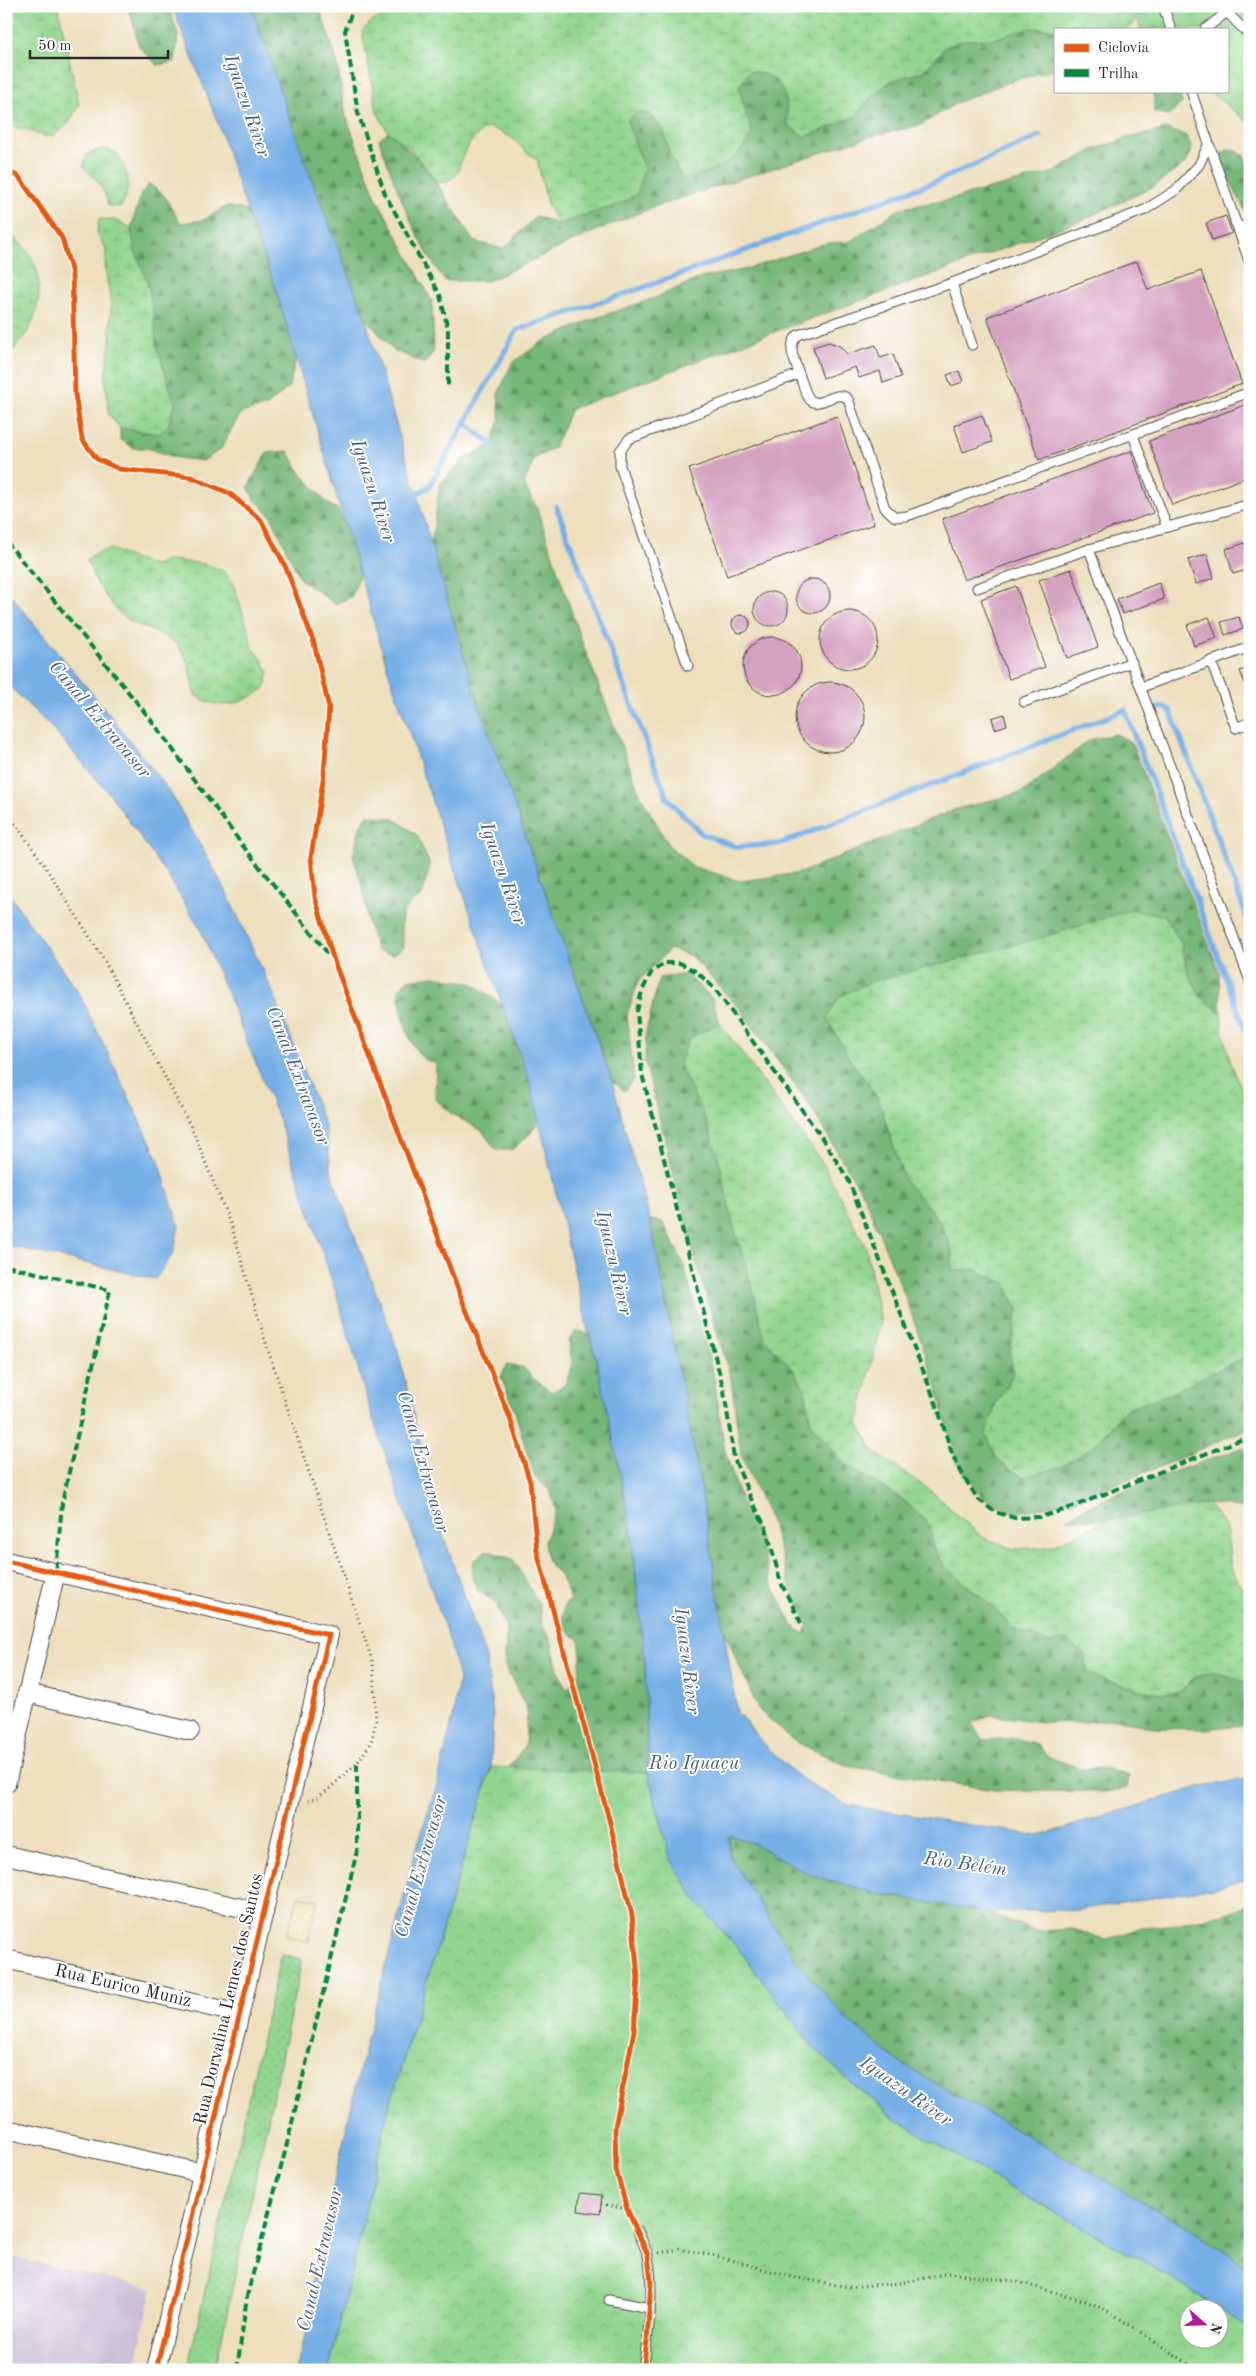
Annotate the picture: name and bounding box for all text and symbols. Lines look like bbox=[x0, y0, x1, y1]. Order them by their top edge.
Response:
scale bar bbox=[30, 28, 168, 60]
legend bbox=[1054, 28, 1228, 92]
text: 50 m bbox=[38, 39, 72, 54]
text: Ciclovia bbox=[1098, 41, 1150, 56]
water label: Iguazu River bbox=[219, 51, 273, 161]
text: Trilha bbox=[1098, 67, 1139, 82]
water label: Iguazu River bbox=[346, 436, 398, 546]
water label: Canal Extravasor bbox=[45, 658, 154, 783]
water label: Iguazu River bbox=[475, 819, 529, 929]
water label: Canal Extravasor bbox=[262, 1004, 332, 1149]
water label: Iguazu River bbox=[591, 1208, 635, 1318]
water label: Canal Extravasor bbox=[393, 1389, 452, 1536]
water label: Iguazu River bbox=[670, 1606, 702, 1716]
water label: Rio Iguaçu bbox=[648, 1755, 740, 1774]
water label: Canal Extravasor bbox=[393, 1793, 452, 1940]
water label: Rio Belém bbox=[921, 1850, 1008, 1880]
street label: Rua Dorvalina Lemes dos Santos bbox=[191, 1871, 267, 2127]
street label: Rua Eurico Muniz bbox=[53, 1962, 193, 2010]
water label: Iguazu River bbox=[855, 2053, 955, 2131]
water label: Canal Extravasor bbox=[295, 2186, 347, 2334]
north arrow bbox=[1178, 2298, 1228, 2348]
text: N bbox=[1207, 2321, 1224, 2336]

